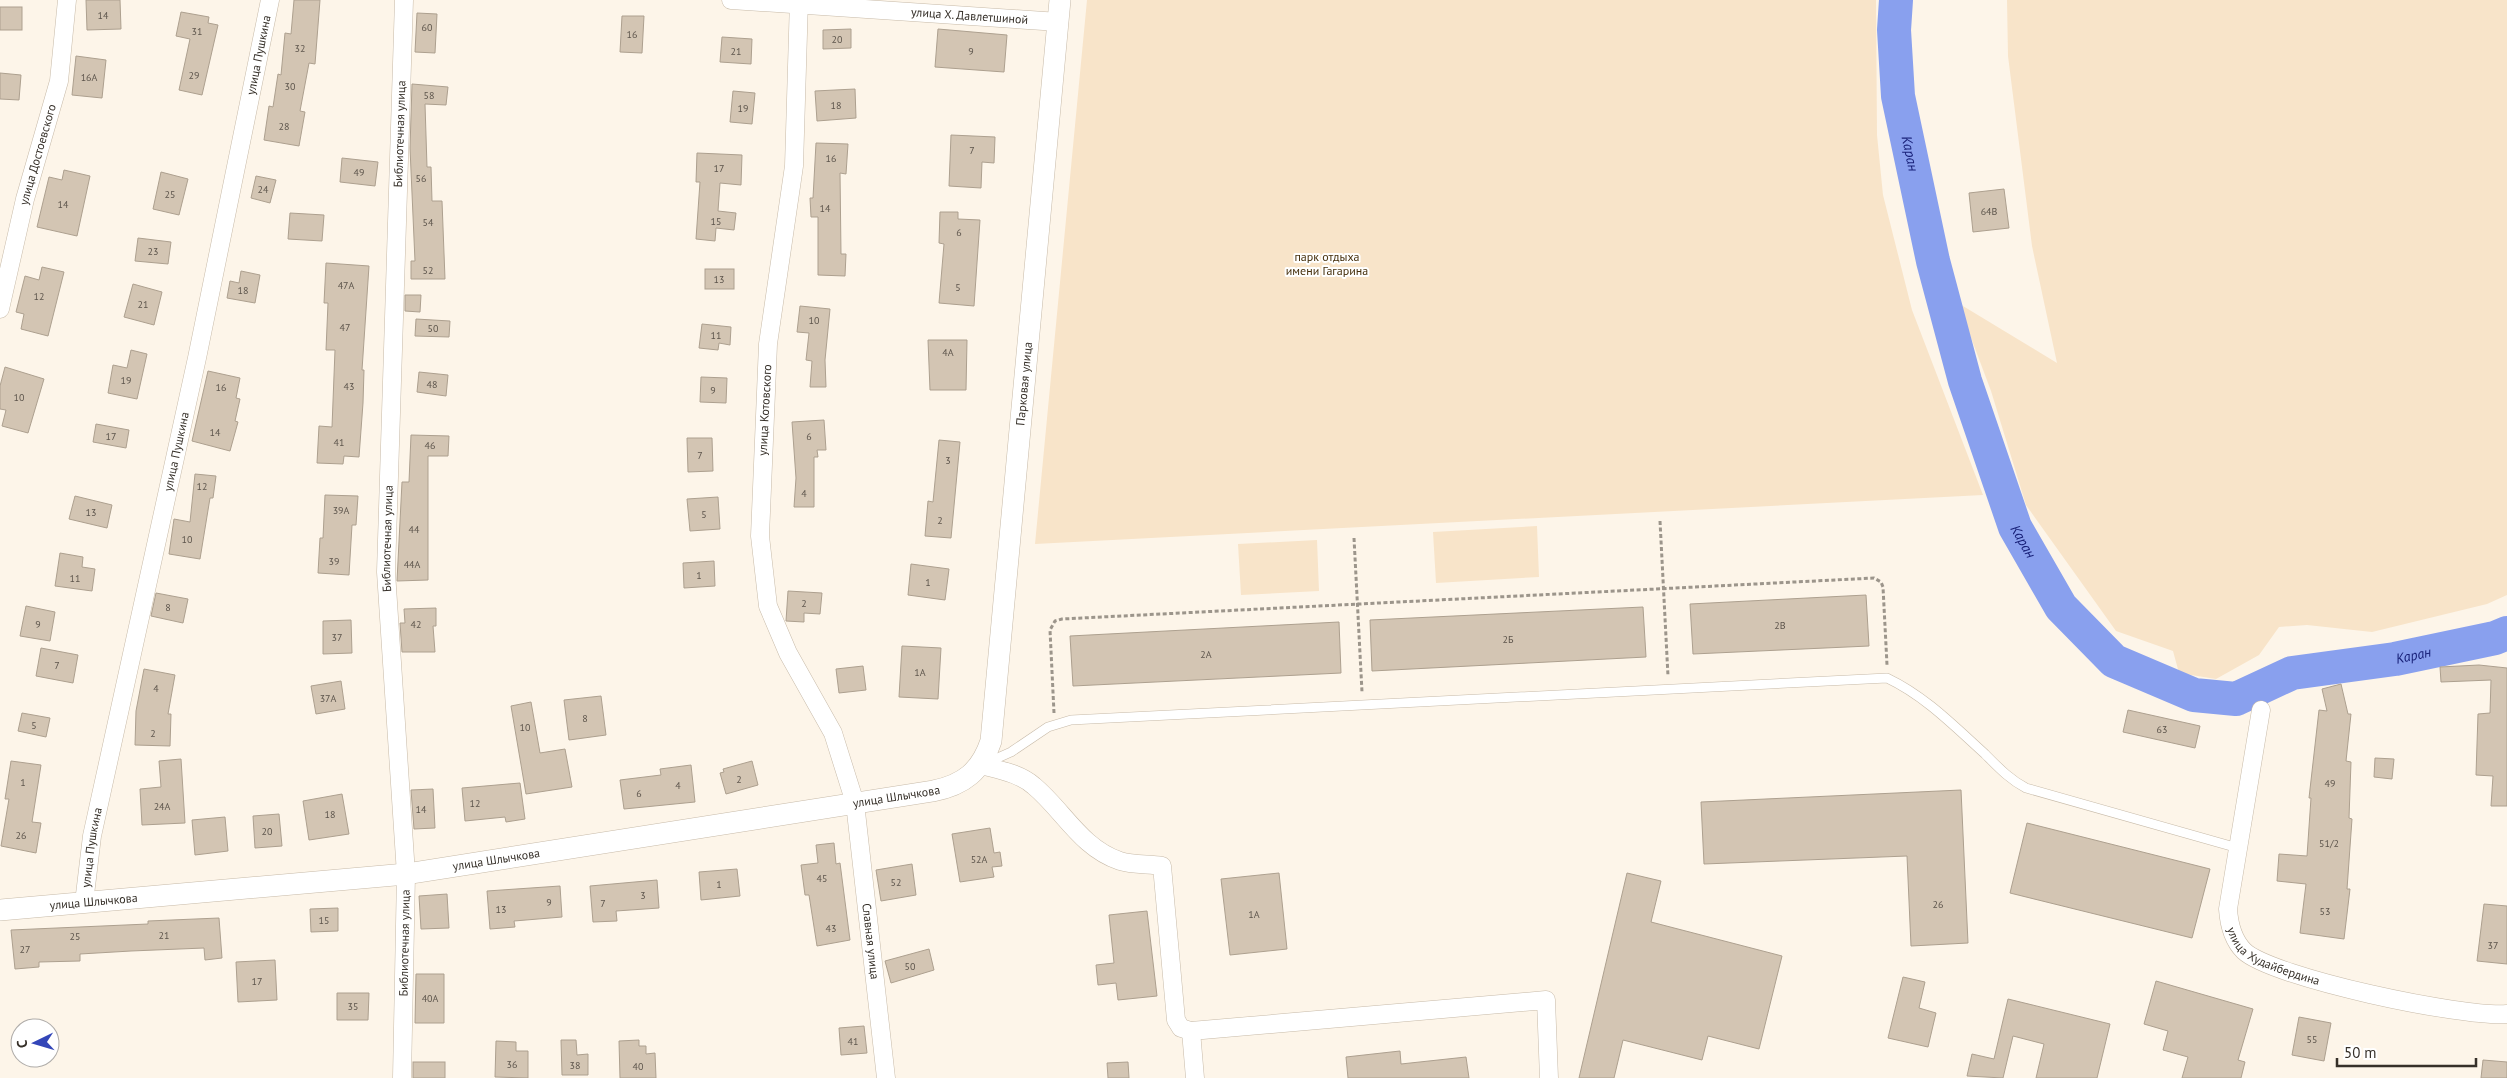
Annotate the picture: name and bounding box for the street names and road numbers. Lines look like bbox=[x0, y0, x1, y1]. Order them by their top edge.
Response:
street label: улица Х. Давлетшиной bbox=[911, 4, 1028, 27]
street label: улица Пушкина bbox=[243, 14, 274, 96]
street label: Библиотечная улица bbox=[390, 80, 408, 188]
street label: улица Достоевского bbox=[16, 102, 59, 206]
street label: Парковая улица bbox=[1012, 341, 1035, 426]
street label: улица Котовского bbox=[755, 364, 774, 456]
street label: улица Пушкина bbox=[160, 410, 192, 493]
street label: Библиотечная улица bbox=[378, 485, 396, 593]
street label: улица Шлычкова bbox=[852, 782, 942, 811]
street label: улица Пушкина bbox=[78, 806, 105, 888]
street label: улица Шлычкова bbox=[451, 845, 541, 874]
street label: Библиотечная улица bbox=[396, 889, 413, 997]
street label: улица Шлычкова bbox=[49, 890, 138, 913]
street label: Славная улица bbox=[859, 902, 883, 980]
street label: улица Худайбердина bbox=[2224, 925, 2322, 988]

